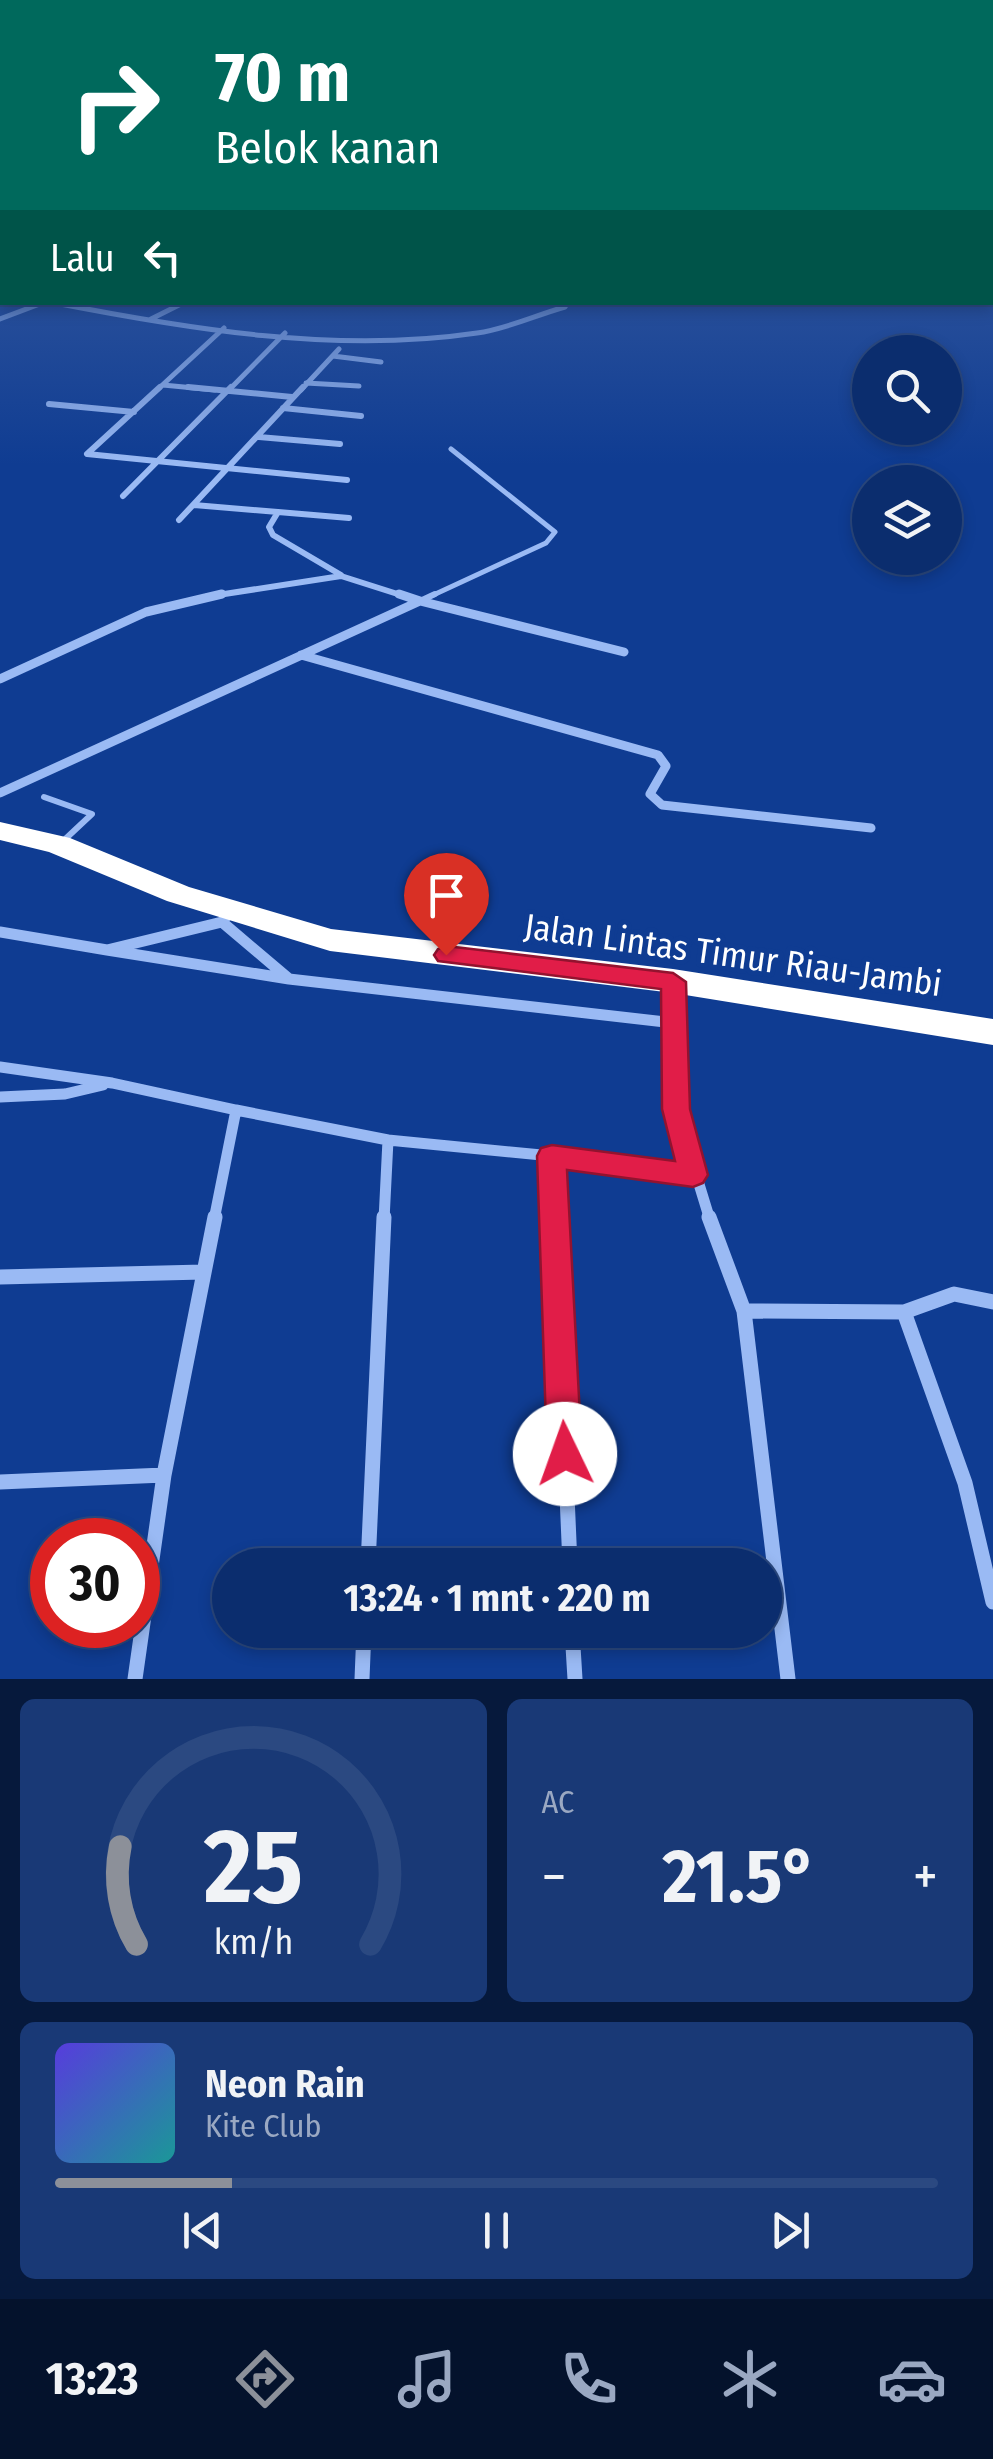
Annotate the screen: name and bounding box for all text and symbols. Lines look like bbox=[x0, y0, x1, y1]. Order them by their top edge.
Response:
text: 70 m bbox=[215, 36, 350, 120]
icon: right bbox=[50, 40, 180, 170]
text: Belok kanan bbox=[215, 121, 441, 175]
icon: left bbox=[135, 230, 190, 285]
text: Lalu bbox=[50, 235, 115, 281]
map controls bbox=[852, 335, 962, 575]
button: search bbox=[852, 335, 962, 445]
button: layers bbox=[852, 465, 962, 575]
pin bbox=[404, 853, 489, 956]
icon: arrive bbox=[419, 868, 474, 923]
street label: Jalan Lintas Timur Riau-Jambi bbox=[522, 905, 944, 1005]
position arrow bbox=[513, 1402, 617, 1506]
speed limit sign: 30 bbox=[30, 1518, 160, 1648]
text: 13:24 · 1 mnt · 220 m bbox=[343, 1575, 651, 1621]
text: AC bbox=[542, 1783, 574, 1821]
text: 25 bbox=[203, 1805, 303, 1930]
text: 21.5° bbox=[663, 1832, 817, 1922]
text: − bbox=[542, 1844, 566, 1910]
text: + bbox=[913, 1844, 938, 1910]
text: km/h bbox=[213, 1921, 293, 1963]
text: Neon Rain bbox=[205, 2061, 365, 2107]
text: Kite Club bbox=[205, 2107, 321, 2145]
icon: previous bbox=[175, 2203, 230, 2258]
icon: pause bbox=[469, 2203, 524, 2258]
icon: next bbox=[763, 2203, 818, 2258]
icon: directions bbox=[230, 2344, 300, 2414]
icon: music bbox=[392, 2344, 462, 2414]
icon: phone bbox=[554, 2344, 624, 2414]
icon: climate bbox=[715, 2344, 785, 2414]
icon: car bbox=[877, 2344, 947, 2414]
text: 13:23 bbox=[46, 2352, 139, 2406]

